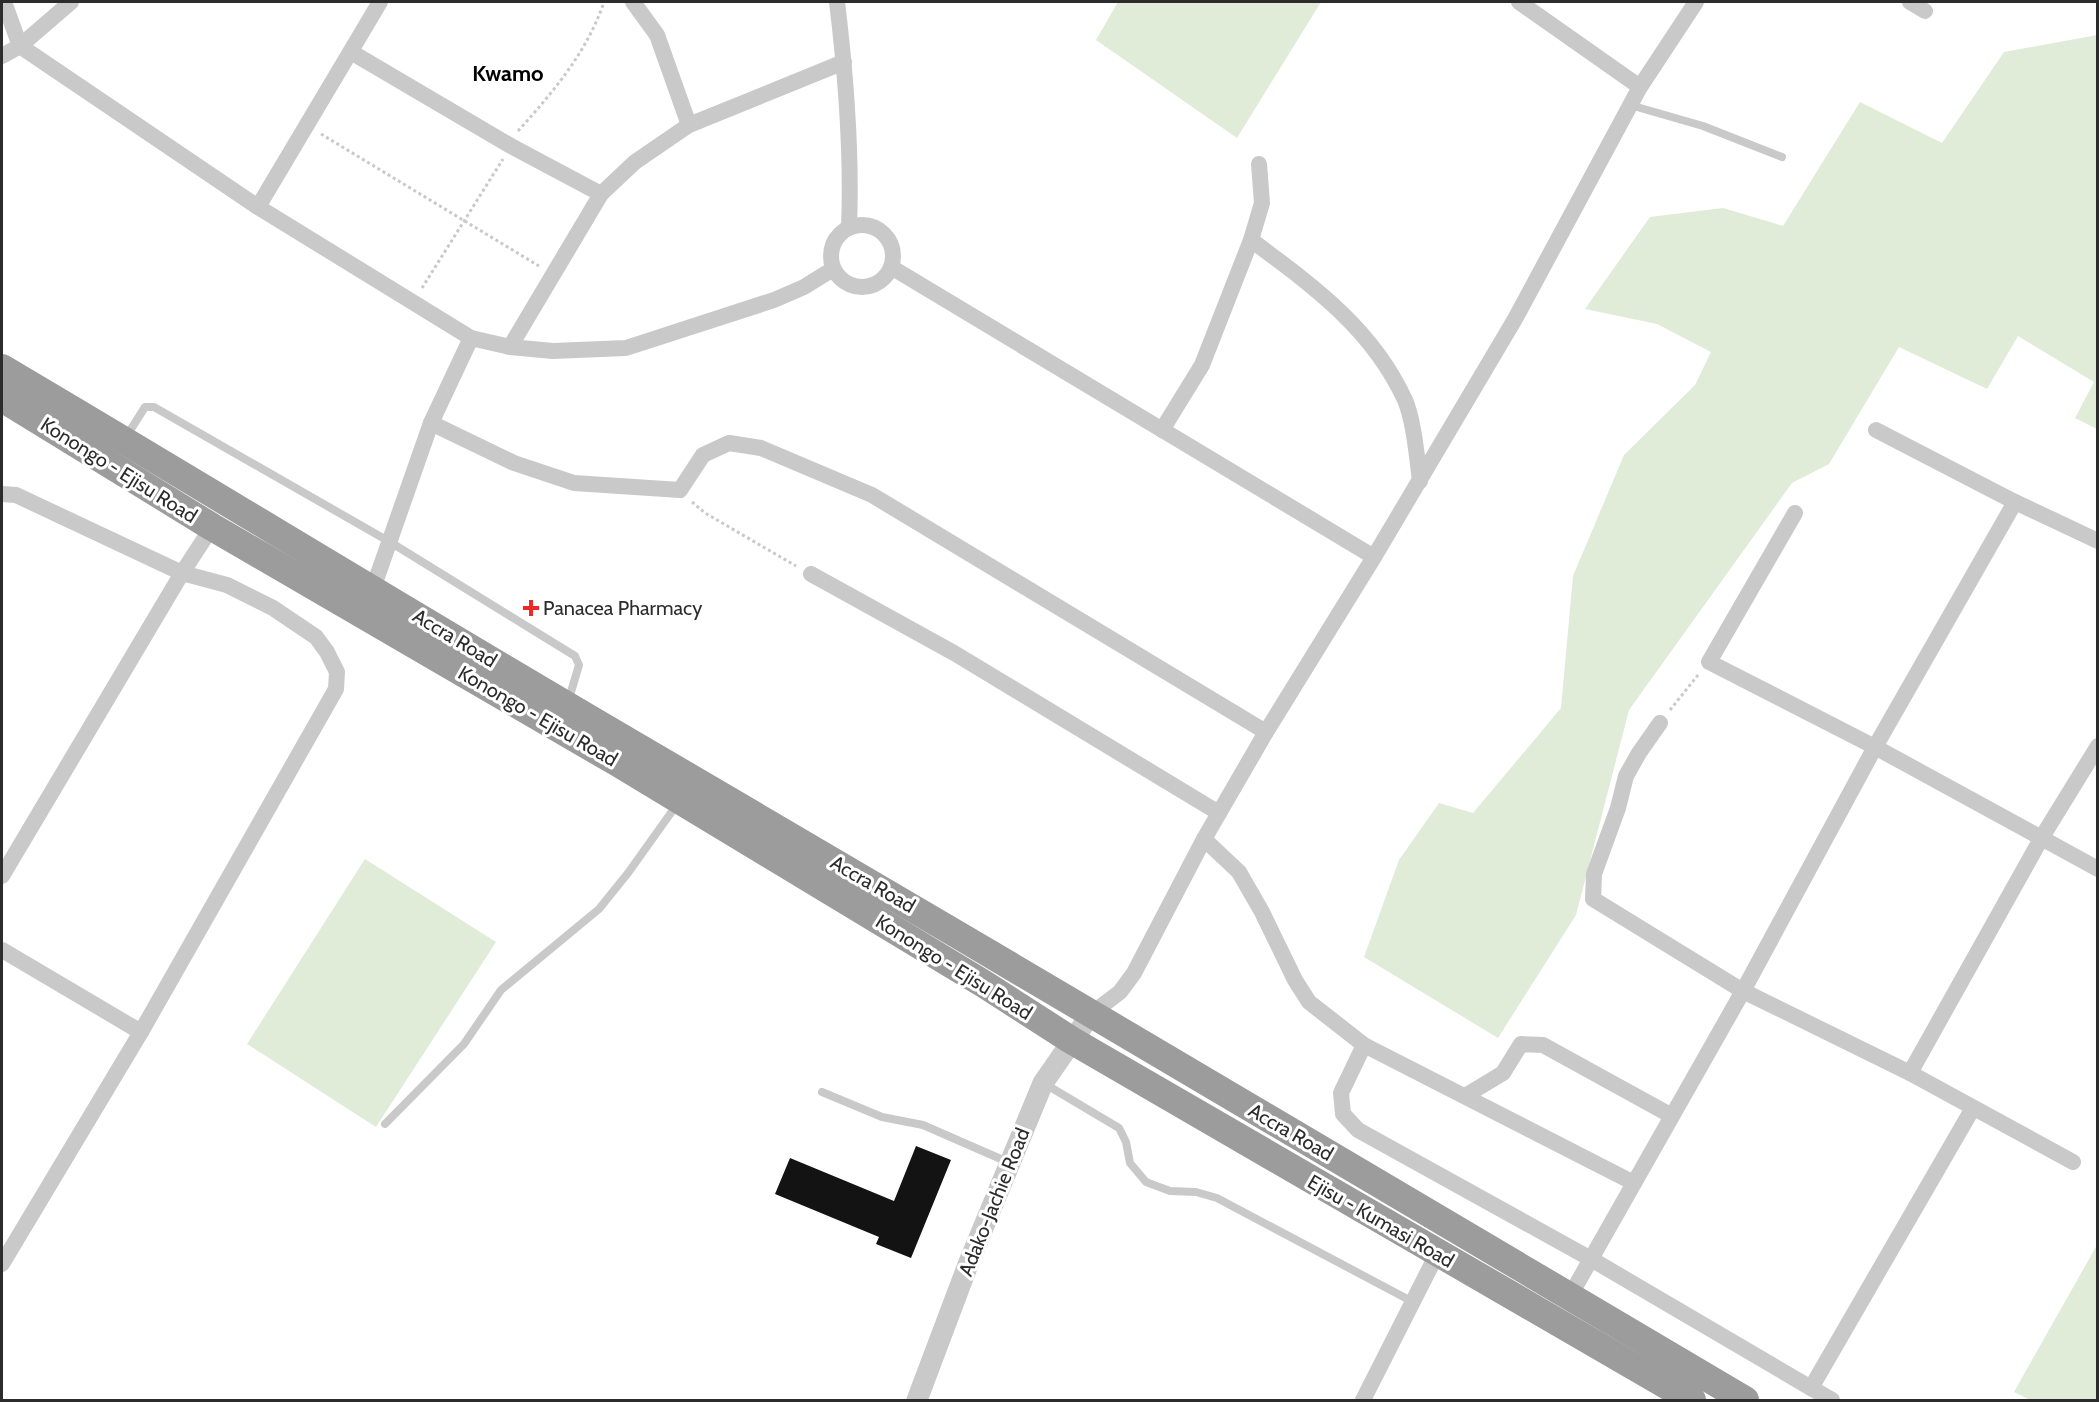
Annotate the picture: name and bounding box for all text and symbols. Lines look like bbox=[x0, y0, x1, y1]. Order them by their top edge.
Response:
district label: Kwamo bbox=[472, 60, 544, 87]
street label: Konongo - Ejisu Road bbox=[36, 412, 202, 528]
place label: Panacea Pharmacy bbox=[543, 596, 702, 620]
marker: Panacea Pharmacy bbox=[524, 601, 538, 615]
street label: Accra Road bbox=[409, 604, 501, 672]
street label: Konongo - Ejisu Road bbox=[454, 661, 622, 771]
street label: Accra Road bbox=[826, 850, 920, 918]
street label: Konongo - Ejisu Road bbox=[871, 909, 1037, 1025]
street label: Accra Road bbox=[1244, 1098, 1338, 1166]
street label: Adako-Jachie Road bbox=[953, 1124, 1035, 1280]
street label: Ejisu - Kumasi Road bbox=[1304, 1169, 1458, 1273]

